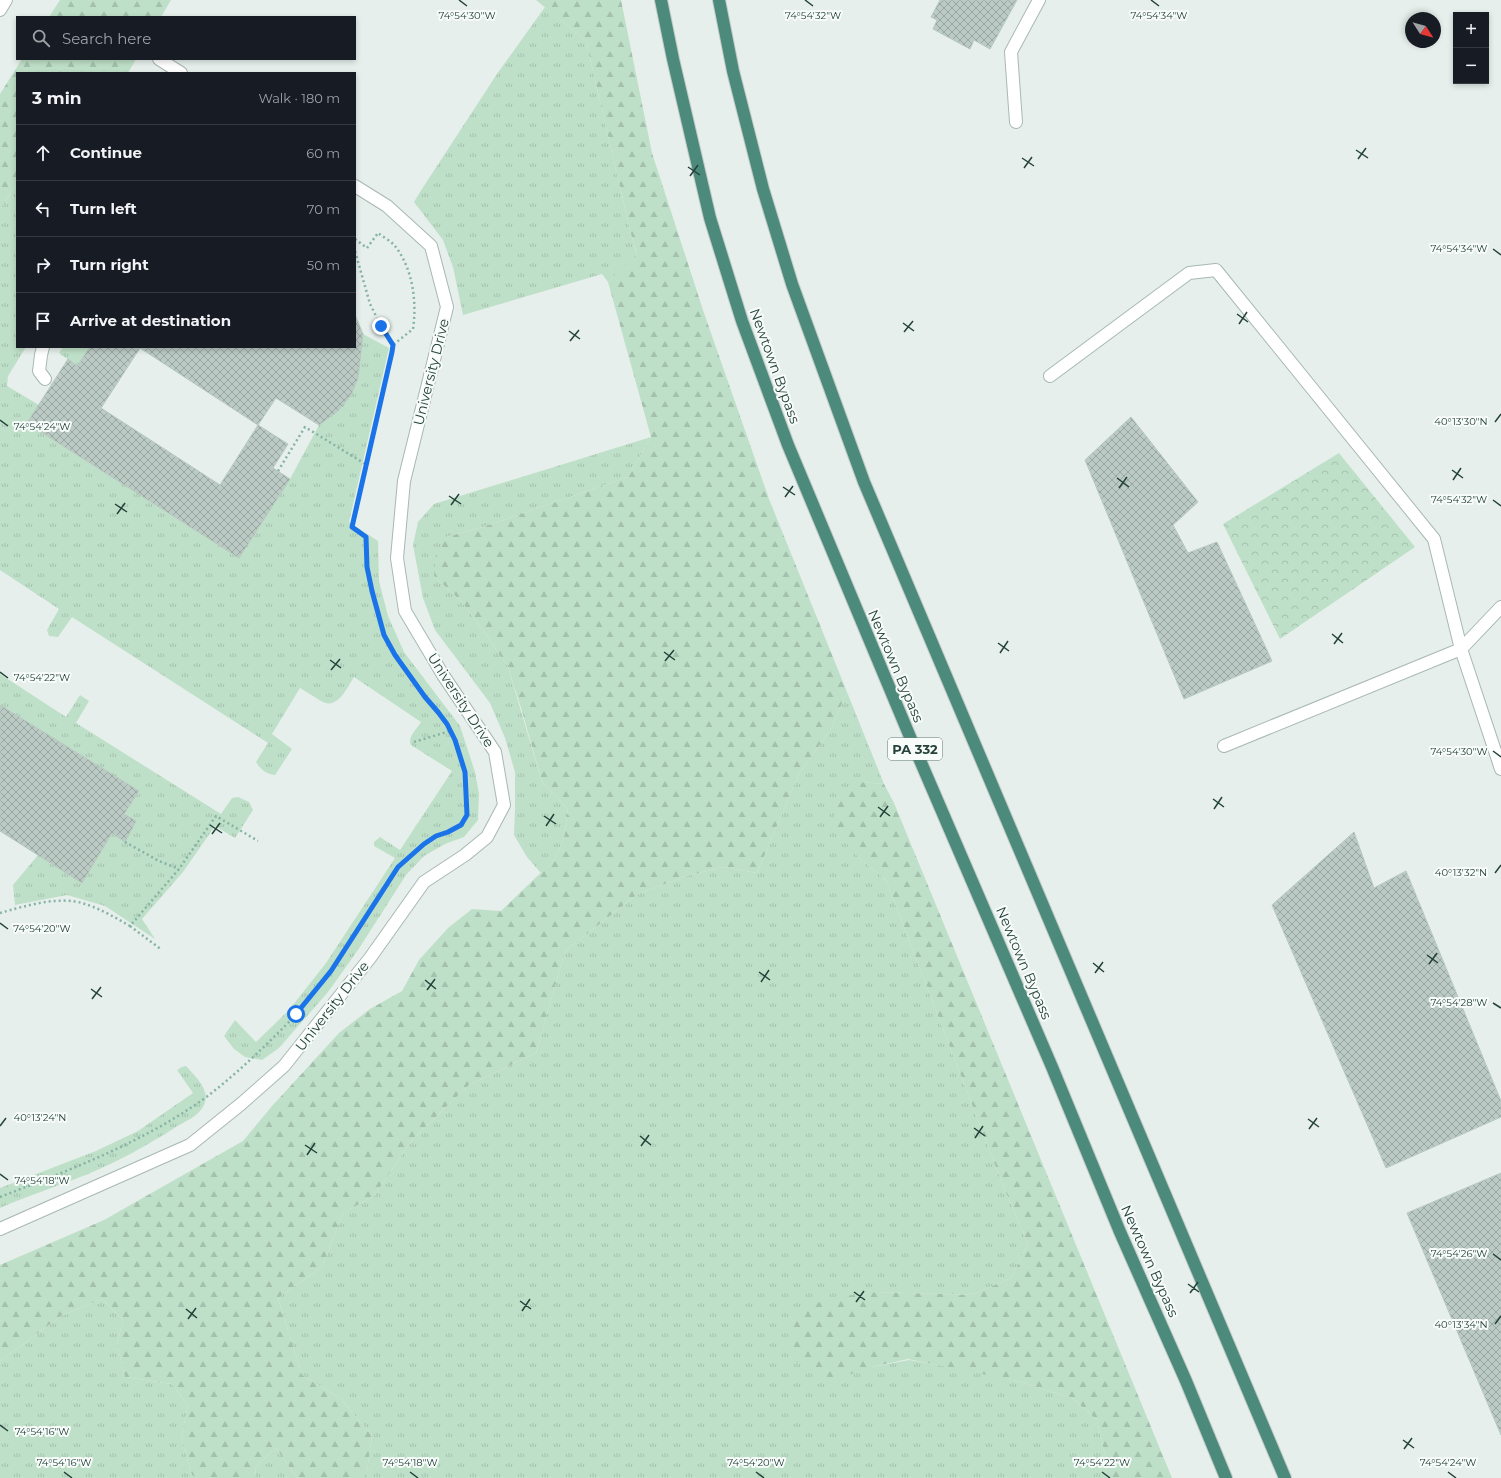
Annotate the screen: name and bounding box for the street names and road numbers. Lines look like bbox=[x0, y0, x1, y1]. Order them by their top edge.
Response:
street label: Newtown Bypass bbox=[746, 306, 804, 426]
street label: University Drive bbox=[409, 317, 453, 427]
street label: Newtown Bypass bbox=[864, 607, 928, 725]
street label: University Drive bbox=[424, 649, 498, 751]
road number: PA 332 bbox=[888, 738, 942, 760]
street label: Newtown Bypass bbox=[992, 904, 1056, 1022]
street label: University Drive bbox=[291, 957, 373, 1055]
street label: Newtown Bypass bbox=[1117, 1202, 1183, 1320]

